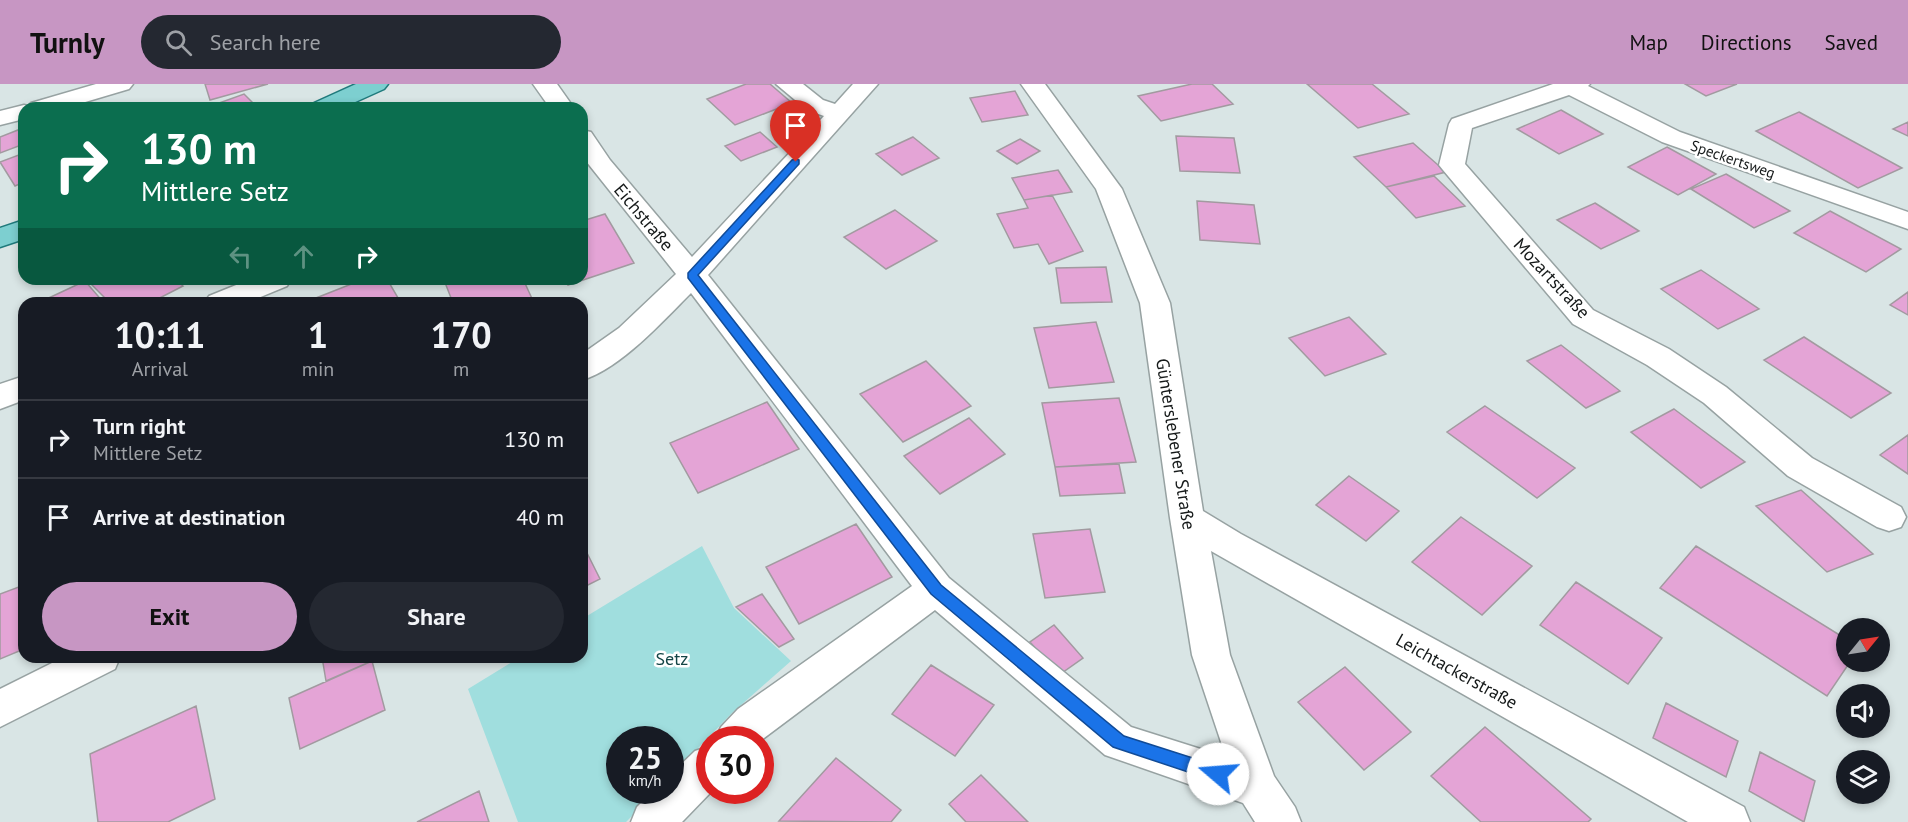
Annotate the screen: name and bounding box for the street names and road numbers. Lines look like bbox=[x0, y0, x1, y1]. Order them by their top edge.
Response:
street label: Speckertsweg bbox=[1688, 136, 1778, 182]
street label: Eichstraße bbox=[609, 179, 679, 255]
street label: Mozartstraße bbox=[1509, 233, 1595, 323]
street label: Günterslebener Straße bbox=[1151, 357, 1201, 531]
street label: Leichtackerstraße bbox=[1392, 628, 1522, 714]

